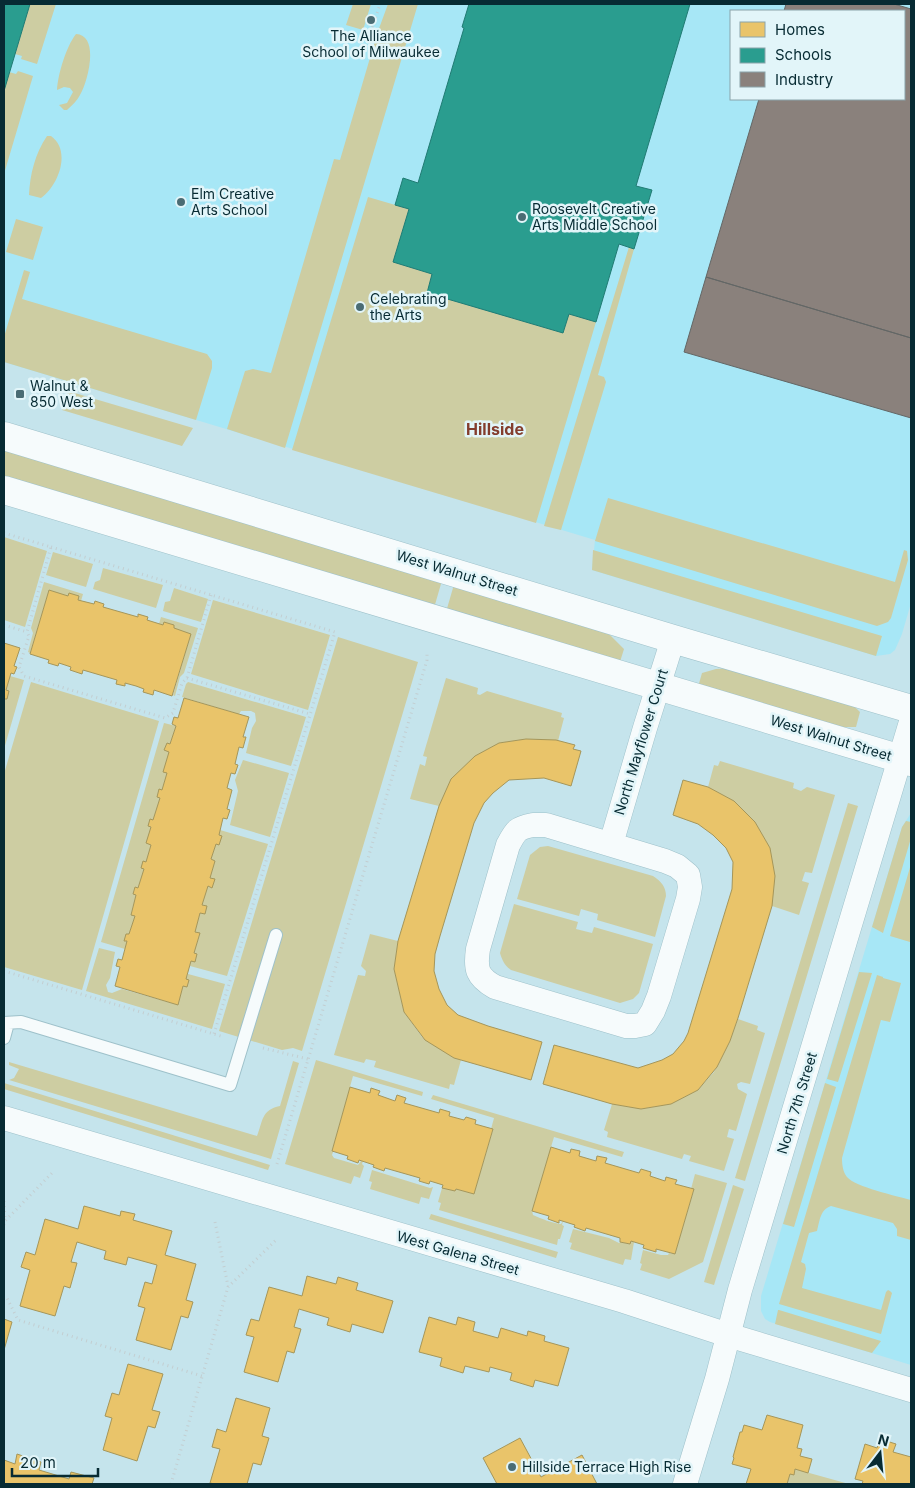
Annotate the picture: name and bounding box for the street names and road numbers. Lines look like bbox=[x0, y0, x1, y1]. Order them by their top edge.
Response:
street label: West Walnut Street bbox=[394, 546, 520, 599]
street label: North Mayflower Court bbox=[610, 666, 671, 817]
street label: West Walnut Street bbox=[768, 711, 894, 764]
street label: North 7th Street bbox=[773, 1050, 820, 1156]
street label: West Galena Street bbox=[395, 1227, 522, 1278]

